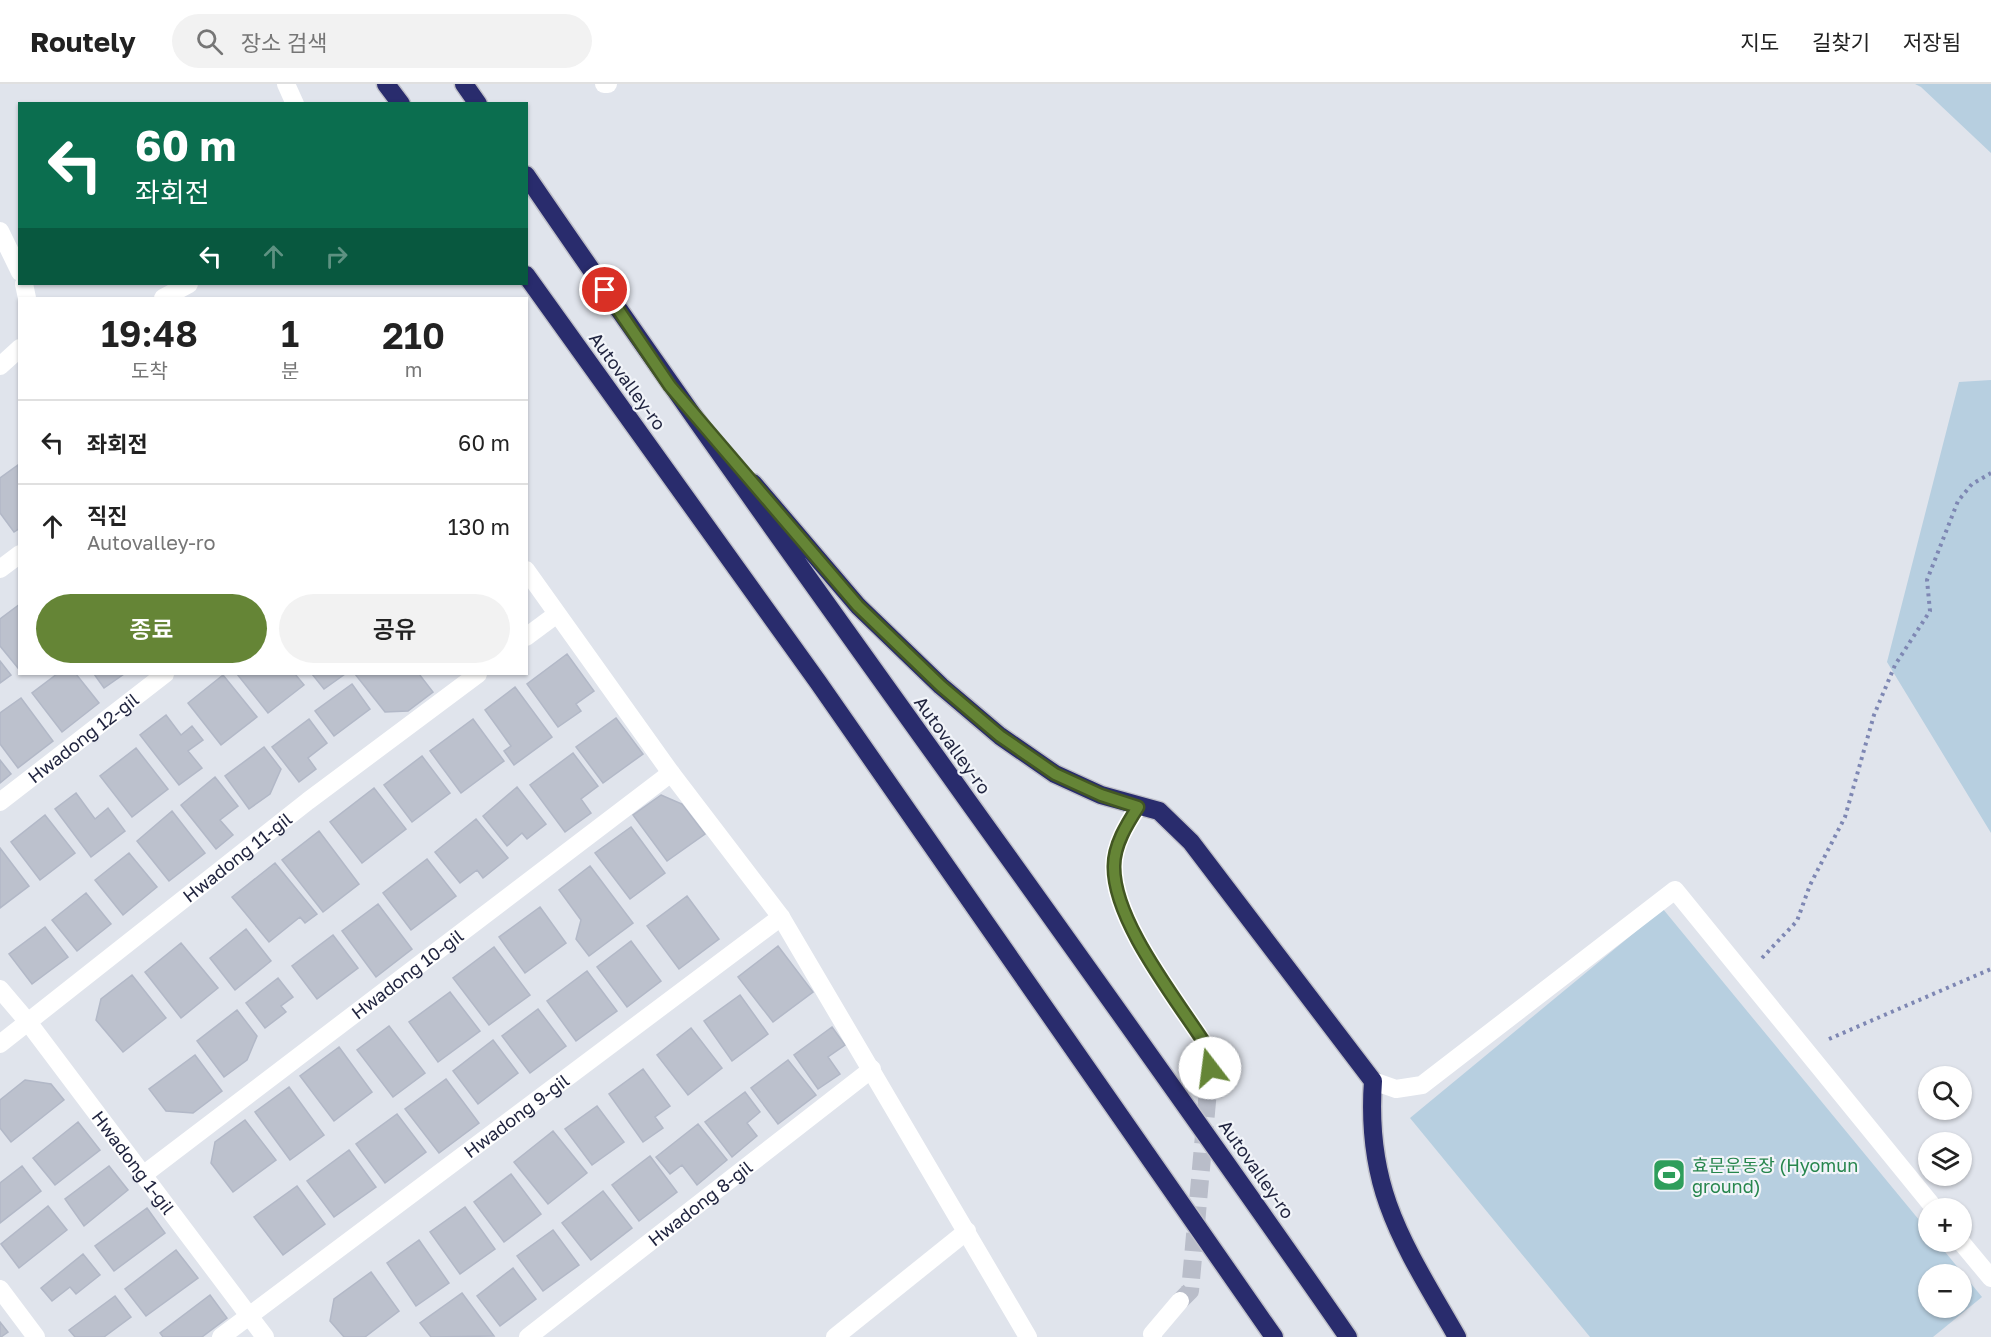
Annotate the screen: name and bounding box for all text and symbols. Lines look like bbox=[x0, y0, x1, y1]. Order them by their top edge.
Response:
search box bbox=[172, 14, 592, 68]
text: Routely bbox=[30, 25, 136, 58]
icon: search bbox=[193, 25, 226, 58]
text: 장소 검색 bbox=[241, 29, 327, 56]
text: 지도 bbox=[1740, 29, 1779, 55]
text: 길찾기 bbox=[1812, 29, 1870, 55]
text: 저장됨 bbox=[1903, 29, 1961, 55]
text: 60 m bbox=[135, 120, 236, 170]
icon: left bbox=[36, 126, 114, 204]
text: 좌회전 bbox=[135, 176, 210, 208]
icon: left bbox=[194, 240, 227, 273]
icon: ahead bbox=[257, 240, 290, 273]
icon: right bbox=[320, 240, 353, 273]
pin bbox=[579, 264, 630, 315]
icon: arrive bbox=[588, 273, 621, 306]
text: 19:48 bbox=[101, 312, 198, 355]
text: 1 bbox=[281, 312, 299, 355]
text: 210 bbox=[382, 314, 445, 357]
street label: Autovalley-ro bbox=[585, 328, 671, 434]
text: m bbox=[405, 357, 423, 381]
text: 도착 bbox=[131, 358, 168, 382]
text: 분 bbox=[281, 358, 299, 382]
icon: left bbox=[36, 426, 69, 459]
text: 60 m bbox=[458, 429, 510, 456]
text: 좌회전 bbox=[87, 430, 148, 457]
text: 직진 bbox=[87, 502, 127, 529]
icon: ahead bbox=[36, 510, 69, 543]
text: 130 m bbox=[448, 513, 510, 540]
text: Autovalley-ro bbox=[87, 530, 215, 554]
button: 종료 bbox=[36, 594, 267, 663]
button: 공유 bbox=[279, 594, 510, 663]
street label: Hwadong 12-gil bbox=[23, 688, 143, 788]
street label: Autovalley-ro bbox=[910, 692, 996, 798]
street label: Hwadong 11-gil bbox=[178, 807, 296, 907]
street label: Hwadong 10-gil bbox=[347, 924, 468, 1024]
position arrow bbox=[1178, 1036, 1242, 1100]
map controls bbox=[1918, 1066, 1972, 1318]
button: search bbox=[1918, 1066, 1972, 1120]
street label: Hwadong 9-gil bbox=[459, 1069, 573, 1162]
street label: Hwadong 1-gil bbox=[88, 1106, 180, 1219]
street label: Autovalley-ro bbox=[1215, 1115, 1299, 1223]
button: layers bbox=[1918, 1132, 1972, 1186]
place label: 효문운동장 (Hyomun ground) bbox=[1692, 1154, 1858, 1197]
street label: Hwadong 8-gil bbox=[643, 1155, 757, 1250]
sports icon: 효문운동장 (Hyomun ground) bbox=[1651, 1157, 1687, 1193]
button: + bbox=[1918, 1198, 1972, 1252]
button: − bbox=[1918, 1264, 1972, 1318]

